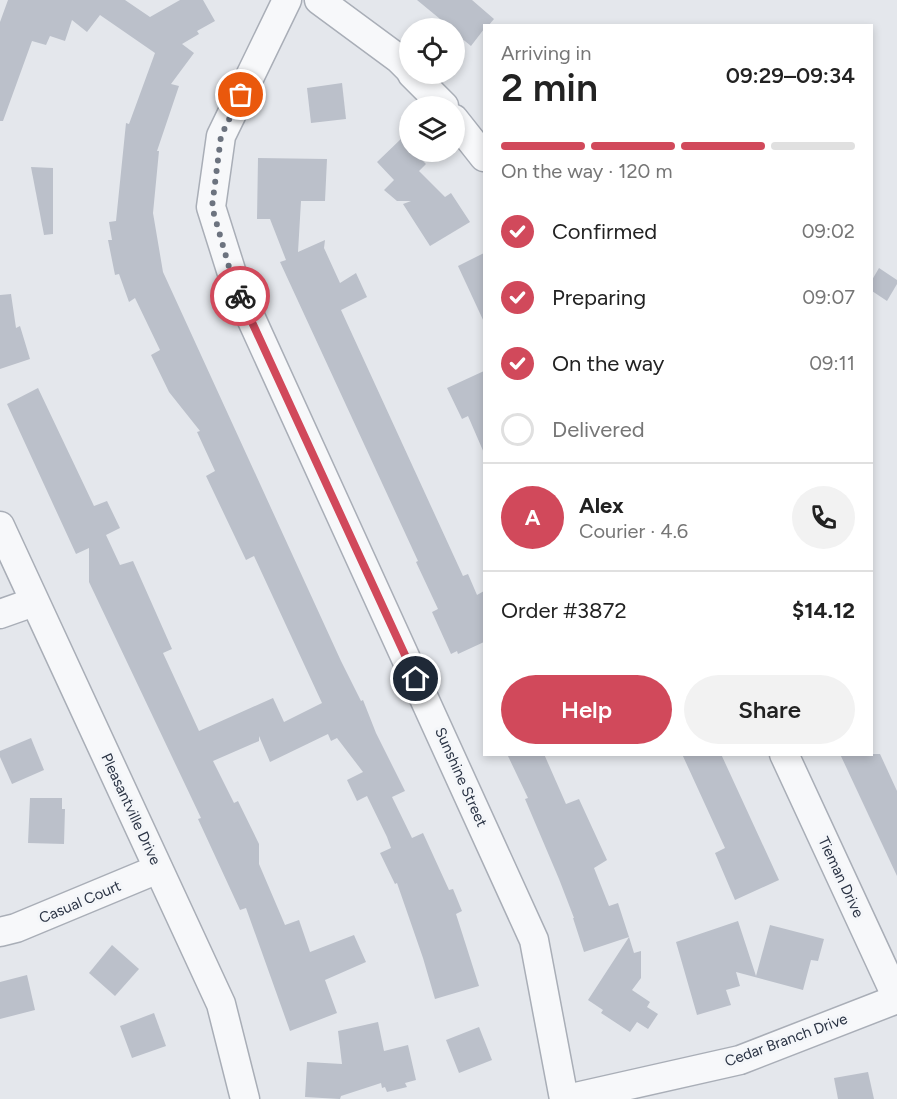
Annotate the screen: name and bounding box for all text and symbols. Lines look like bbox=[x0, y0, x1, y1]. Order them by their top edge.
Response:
map controls bbox=[399, 18, 465, 162]
button: locate bbox=[399, 18, 465, 84]
text: Arriving in bbox=[501, 41, 591, 65]
text: 09:29–09:34 bbox=[726, 62, 855, 89]
text: 2 min bbox=[501, 64, 598, 111]
pin bbox=[215, 69, 266, 120]
icon: bag bbox=[224, 78, 257, 111]
button: layers bbox=[399, 96, 465, 162]
text: On the way · 120 m bbox=[501, 159, 672, 183]
icon: check bbox=[501, 215, 534, 248]
text: Confirmed bbox=[552, 218, 657, 245]
text: 09:02 bbox=[802, 219, 855, 243]
courier bbox=[210, 266, 270, 326]
icon: bike bbox=[224, 280, 257, 313]
icon: check bbox=[501, 281, 534, 314]
text: Preparing bbox=[552, 284, 646, 311]
text: 09:07 bbox=[802, 285, 855, 309]
icon: check bbox=[501, 347, 534, 380]
text: On the way bbox=[552, 350, 664, 377]
text: 09:11 bbox=[809, 351, 855, 375]
text: Delivered bbox=[552, 416, 645, 443]
button: phone bbox=[792, 486, 855, 549]
text: Alex bbox=[579, 492, 624, 519]
text: A bbox=[525, 504, 540, 531]
text: Courier · 4.6 bbox=[579, 519, 688, 543]
text: Order #3872 bbox=[501, 597, 627, 624]
text: $14.12 bbox=[792, 597, 855, 624]
pin bbox=[390, 653, 441, 704]
icon: home bbox=[399, 662, 432, 695]
button: Help bbox=[501, 675, 672, 744]
button: Share bbox=[684, 675, 855, 744]
street label: Sunshine Street bbox=[431, 724, 491, 830]
street label: Pleasantville Drive bbox=[97, 750, 165, 868]
street label: Tieman Drive bbox=[814, 834, 868, 920]
street label: Casual Court bbox=[36, 877, 124, 927]
street label: Cedar Branch Drive bbox=[722, 1009, 850, 1071]

